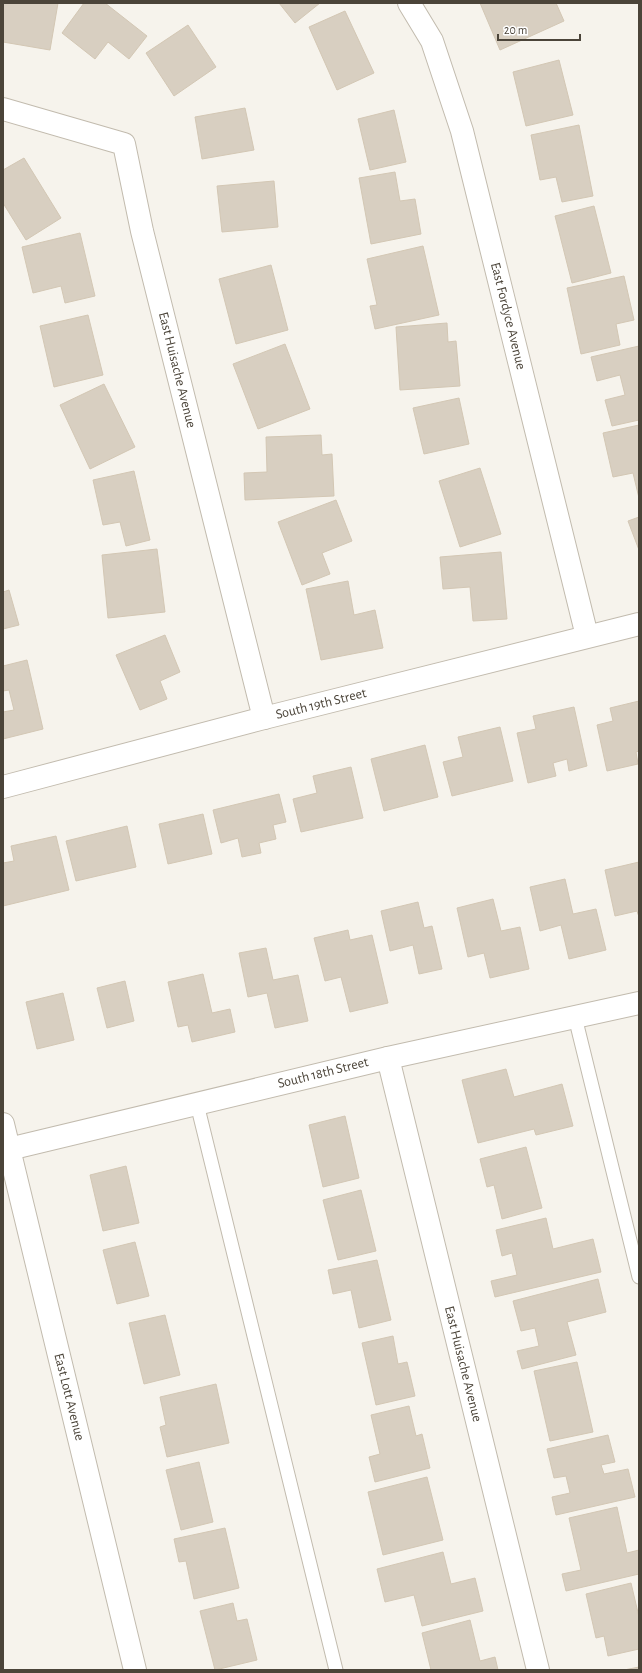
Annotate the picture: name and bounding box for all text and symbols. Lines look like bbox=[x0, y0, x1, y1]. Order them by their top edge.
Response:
scale bar bbox=[498, 16, 580, 42]
text: 20 m bbox=[504, 24, 527, 36]
street label: East Fordyce Avenue bbox=[488, 261, 528, 371]
street label: East Huisache Avenue bbox=[156, 311, 198, 429]
street label: South 19th Street bbox=[274, 686, 368, 722]
street label: South 18th Street bbox=[276, 1055, 370, 1091]
street label: East Huisache Avenue bbox=[442, 1305, 484, 1423]
street label: East Lott Avenue bbox=[51, 1352, 87, 1442]

